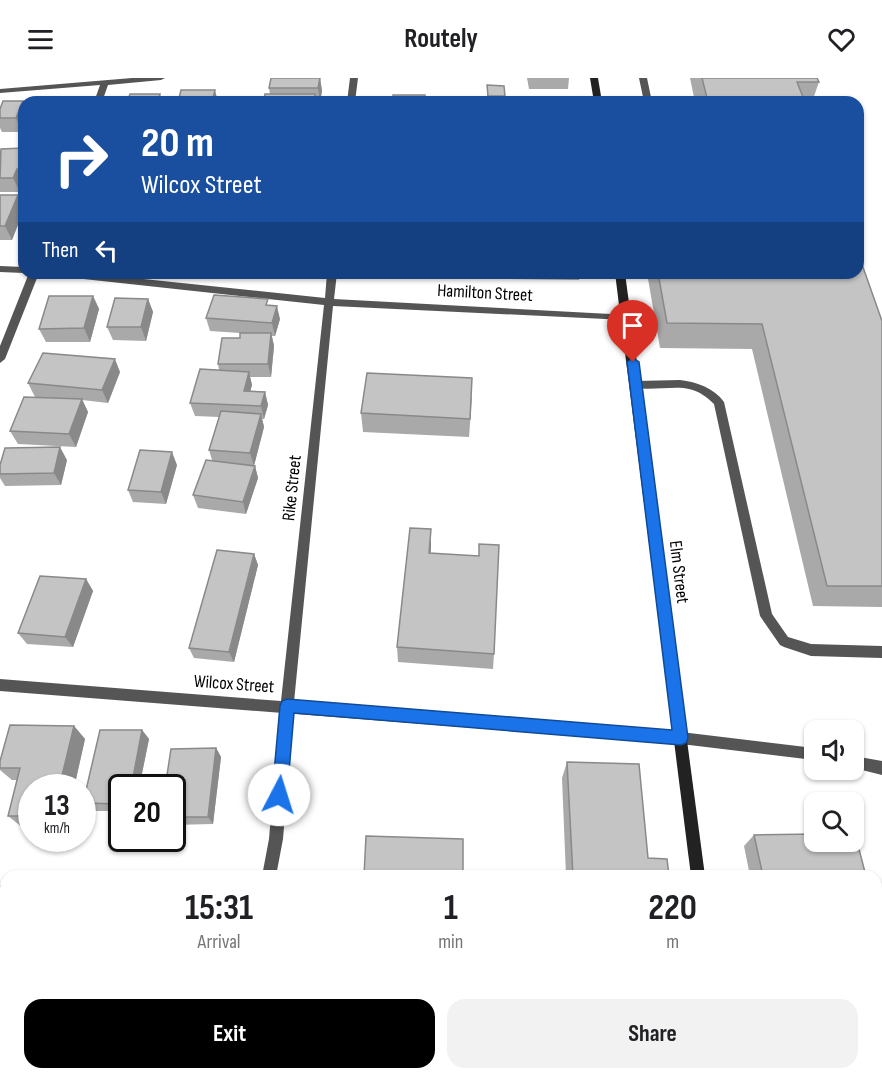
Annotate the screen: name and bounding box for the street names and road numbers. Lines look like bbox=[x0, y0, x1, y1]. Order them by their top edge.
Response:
street label: Hamilton Street bbox=[437, 280, 534, 306]
street label: Rike Street bbox=[278, 453, 306, 522]
street label: Elm Street bbox=[665, 539, 693, 605]
street label: Wilcox Street bbox=[193, 671, 275, 697]

